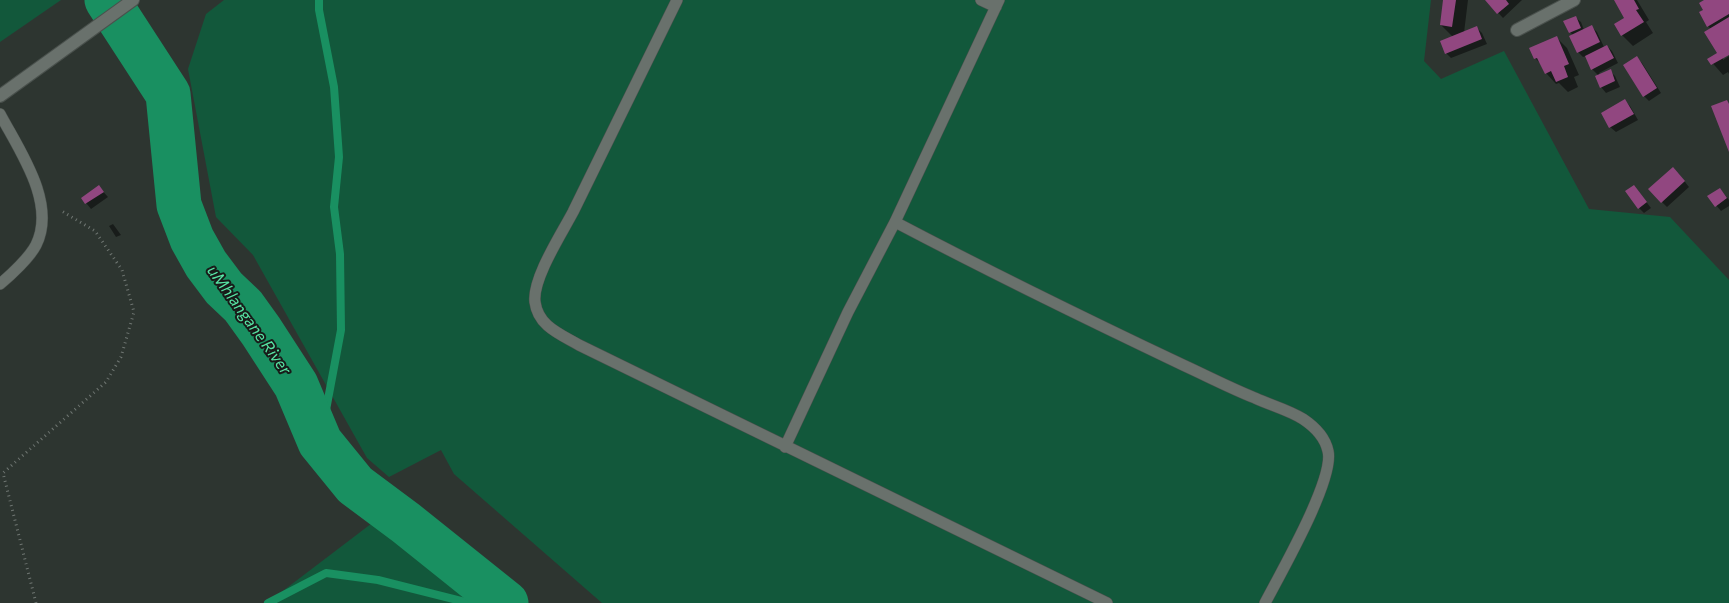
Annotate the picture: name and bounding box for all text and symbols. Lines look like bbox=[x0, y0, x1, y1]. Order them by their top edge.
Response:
water label: uMhlangane River bbox=[203, 262, 295, 378]

